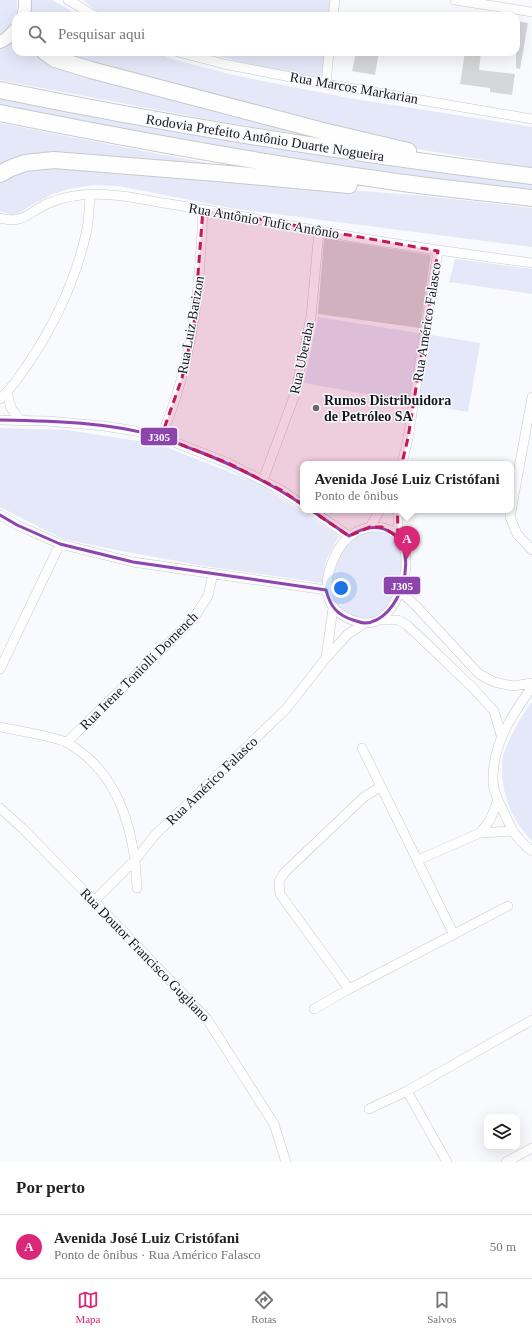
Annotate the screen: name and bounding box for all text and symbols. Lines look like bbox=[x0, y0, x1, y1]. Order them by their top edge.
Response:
search box bbox=[12, 12, 520, 56]
icon: search bbox=[26, 23, 48, 45]
text: Pesquisar aqui bbox=[58, 26, 145, 42]
street label: Rua Marcos Markarian bbox=[289, 69, 419, 107]
street label: Rodovia Prefeito Antônio Duarte Nogueira bbox=[145, 112, 386, 164]
street label: Rua Antônio Tufic Antônio bbox=[187, 200, 341, 242]
street label: Rua Américo Falasco bbox=[410, 261, 444, 383]
street label: Rua Luiz Barizon bbox=[175, 275, 207, 375]
street label: Rua Uberaba bbox=[287, 320, 317, 395]
place label: Rumos Distribuidora de Petróleo SA bbox=[324, 393, 451, 424]
marker: Rumos Distribuidora de Petróleo SA bbox=[311, 403, 321, 413]
line badge: J305 bbox=[140, 427, 178, 446]
text: J305 bbox=[148, 431, 171, 443]
popup bbox=[300, 461, 514, 513]
text: Avenida José Luiz Cristófani bbox=[314, 471, 500, 487]
text: Ponto de ônibus bbox=[314, 488, 398, 503]
pin: A bbox=[394, 526, 420, 559]
line badge: J305 bbox=[383, 576, 421, 595]
your location bbox=[331, 578, 351, 598]
text: J305 bbox=[391, 580, 414, 592]
street label: Rua Irene Toniolli Domench bbox=[77, 609, 201, 733]
street label: Rua Américo Falasco bbox=[163, 734, 261, 828]
street label: Rua Doutor Francisco Gugliano bbox=[77, 885, 213, 1025]
map controls bbox=[484, 1114, 520, 1150]
button: layers bbox=[484, 1114, 520, 1150]
text: Por perto bbox=[16, 1178, 85, 1197]
text: Avenida José Luiz Cristófani bbox=[54, 1230, 239, 1246]
text: A bbox=[24, 1239, 34, 1254]
text: 50 m bbox=[490, 1239, 516, 1254]
text: Ponto de ônibus · Rua Américo Falasco bbox=[54, 1247, 261, 1262]
tab: Mapa bbox=[75, 1289, 100, 1325]
tab: Rotas bbox=[251, 1289, 276, 1325]
tab: Salvos bbox=[427, 1289, 457, 1325]

